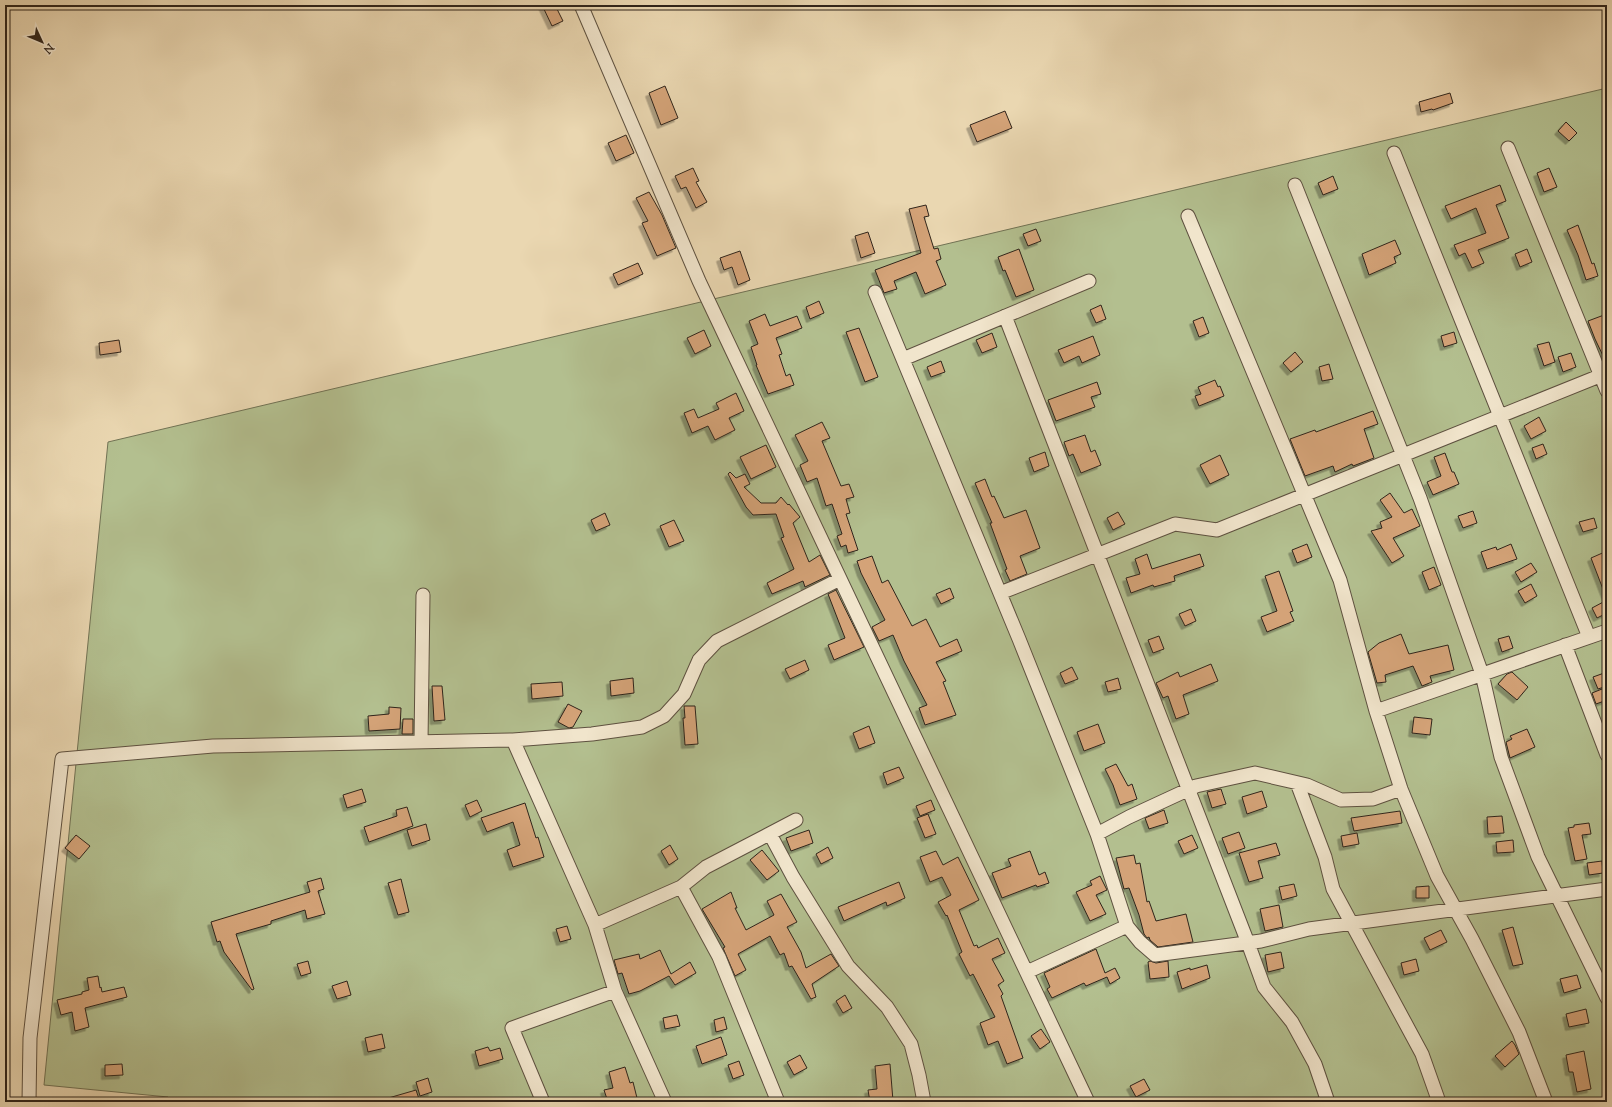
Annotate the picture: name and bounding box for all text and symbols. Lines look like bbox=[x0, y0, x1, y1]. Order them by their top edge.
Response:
north arrow bbox=[22, 22, 62, 62]
text: N bbox=[40, 39, 58, 57]

